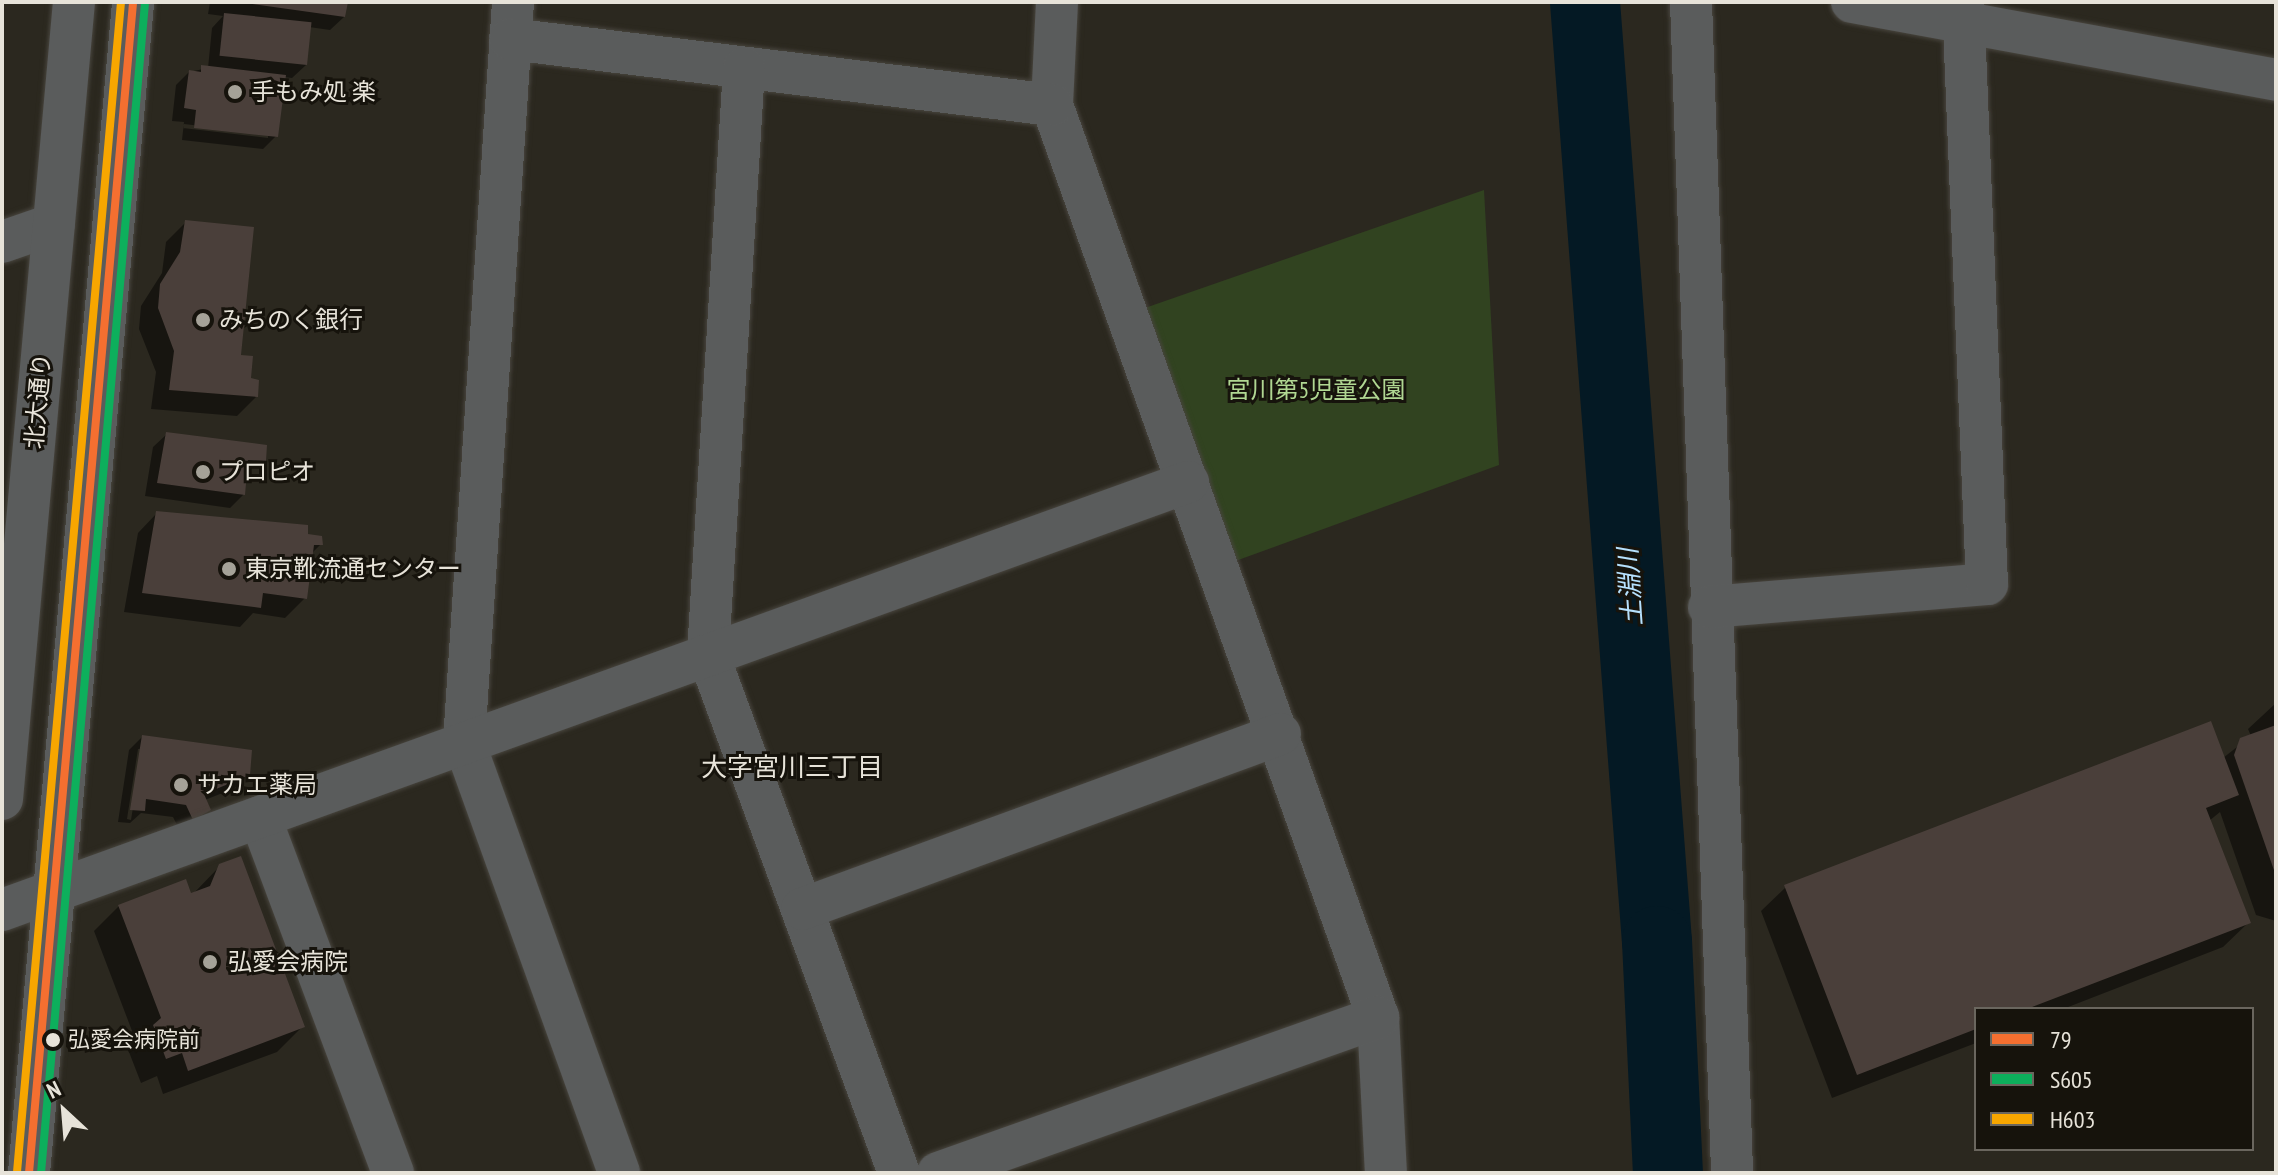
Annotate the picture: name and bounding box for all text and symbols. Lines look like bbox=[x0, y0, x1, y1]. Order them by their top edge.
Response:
place label: 手もみ処 楽 bbox=[251, 78, 376, 106]
marker: 手もみ処 楽 bbox=[226, 83, 244, 101]
place label: みちのく銀行 bbox=[219, 306, 363, 334]
marker: みちのく銀行 bbox=[194, 311, 212, 329]
street label: 北大通り bbox=[19, 352, 57, 450]
park label: 宮川第5児童公園 bbox=[1227, 376, 1405, 404]
place label: プロピオ bbox=[219, 458, 315, 486]
marker: プロピオ bbox=[194, 463, 212, 481]
water label: 土淵川 bbox=[1612, 547, 1648, 627]
place label: 東京靴流通センター bbox=[245, 555, 461, 583]
marker: 東京靴流通センター bbox=[220, 560, 238, 578]
district label: 大字宮川三丁目 bbox=[701, 751, 883, 783]
place label: サカエ薬局 bbox=[197, 771, 317, 799]
marker: サカエ薬局 bbox=[172, 776, 190, 794]
place label: 弘愛会病院 bbox=[228, 948, 348, 976]
marker: 弘愛会病院 bbox=[199, 951, 221, 973]
legend bbox=[1974, 1007, 2254, 1151]
text: 79 bbox=[2050, 1024, 2072, 1055]
place label: 弘愛会病院前 bbox=[68, 1027, 200, 1053]
marker: 弘愛会病院前 bbox=[45, 1032, 61, 1048]
text: S605 bbox=[2050, 1064, 2093, 1095]
north arrow bbox=[24, 1071, 104, 1151]
text: N bbox=[42, 1074, 65, 1105]
text: H603 bbox=[2050, 1104, 2095, 1135]

